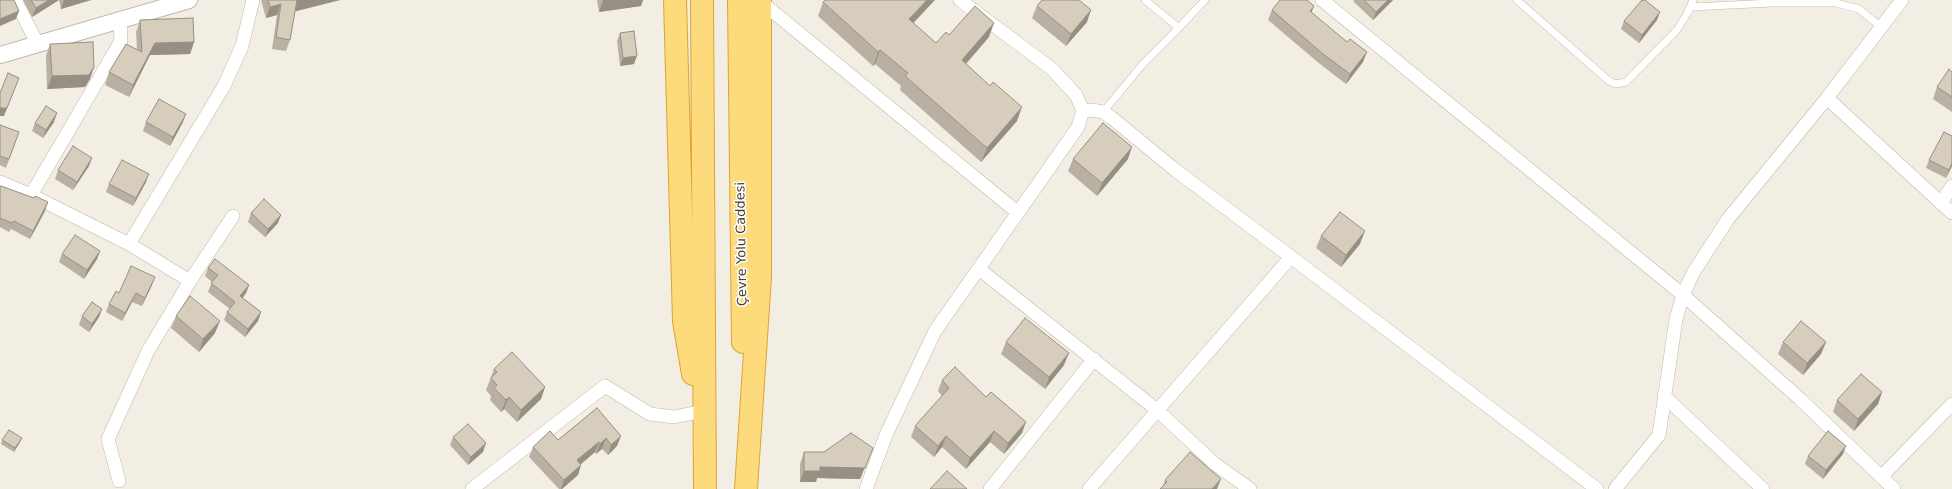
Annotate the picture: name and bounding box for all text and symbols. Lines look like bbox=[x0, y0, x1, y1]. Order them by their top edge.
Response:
street label: Çevre Yolu Caddesi bbox=[733, 182, 751, 306]

